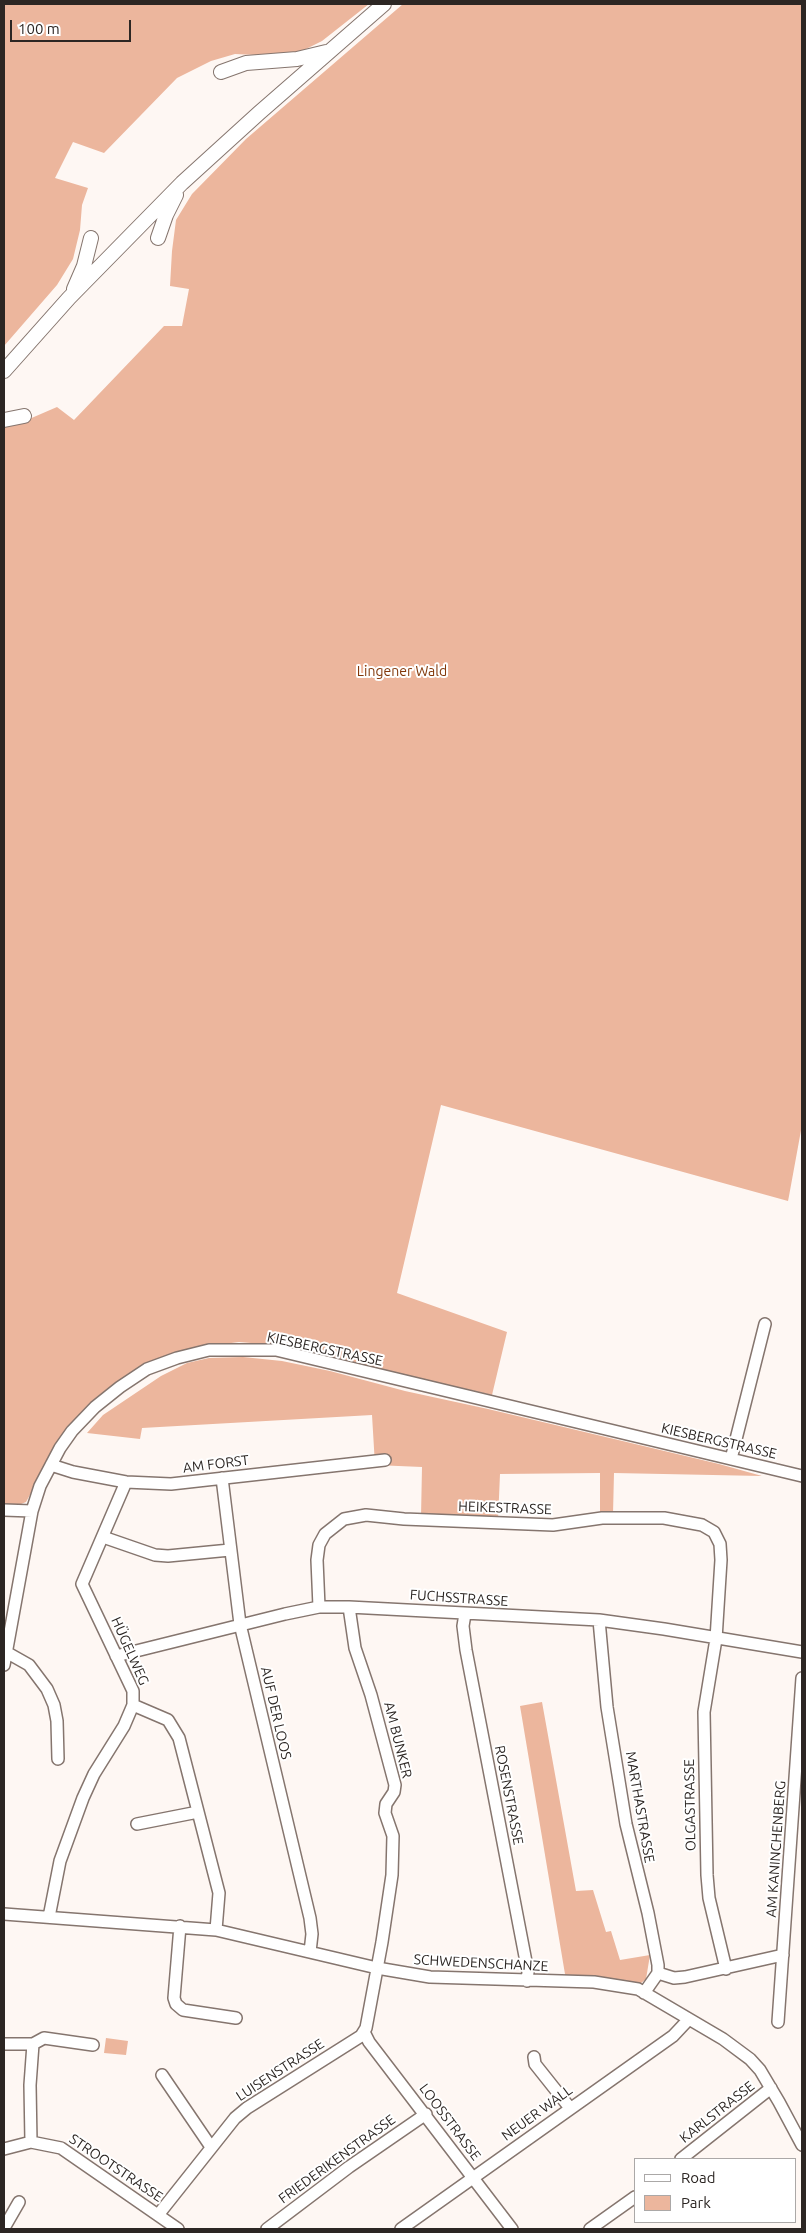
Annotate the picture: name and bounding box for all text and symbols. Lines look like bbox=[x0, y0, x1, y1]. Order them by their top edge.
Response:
scale bar bbox=[12, 10, 134, 42]
text: 100 m bbox=[18, 20, 60, 37]
park label: Lingener Wald bbox=[357, 663, 447, 679]
street label: KIESBERGSTRASSE bbox=[266, 1329, 384, 1369]
street label: KIESBERGSTRASSE bbox=[660, 1420, 778, 1462]
street label: AM FORST bbox=[182, 1452, 250, 1476]
street label: HEIKESTRASSE bbox=[458, 1498, 552, 1518]
street label: FUCHSSTRASSE bbox=[409, 1586, 509, 1610]
street label: HÜGELWEG bbox=[107, 1614, 153, 1688]
street label: AUF DER LOOS bbox=[257, 1665, 295, 1761]
street label: AM BUNKER bbox=[380, 1700, 416, 1780]
street label: ROSENSTRASSE bbox=[491, 1744, 527, 1846]
street label: MARTHASTRASSE bbox=[622, 1750, 658, 1864]
street label: OLGASTRASSE bbox=[681, 1759, 699, 1851]
street label: AM KANINCHENBERG bbox=[763, 1780, 789, 1918]
street label: SCHWEDENSCHANZE bbox=[413, 1951, 549, 1975]
street label: LUISENSTRASSE bbox=[233, 2035, 327, 2105]
street label: KARLSTRASSE bbox=[676, 2078, 758, 2146]
street label: LOOSSTRASSE bbox=[416, 2080, 484, 2164]
street label: NEUER WALL bbox=[498, 2082, 576, 2144]
street label: FRIEDERIKENSTRASSE bbox=[275, 2111, 399, 2207]
street label: STROOTSTRASSE bbox=[66, 2131, 166, 2205]
legend bbox=[634, 2158, 796, 2223]
text: Road bbox=[681, 2169, 716, 2186]
text: Park bbox=[681, 2194, 711, 2211]

